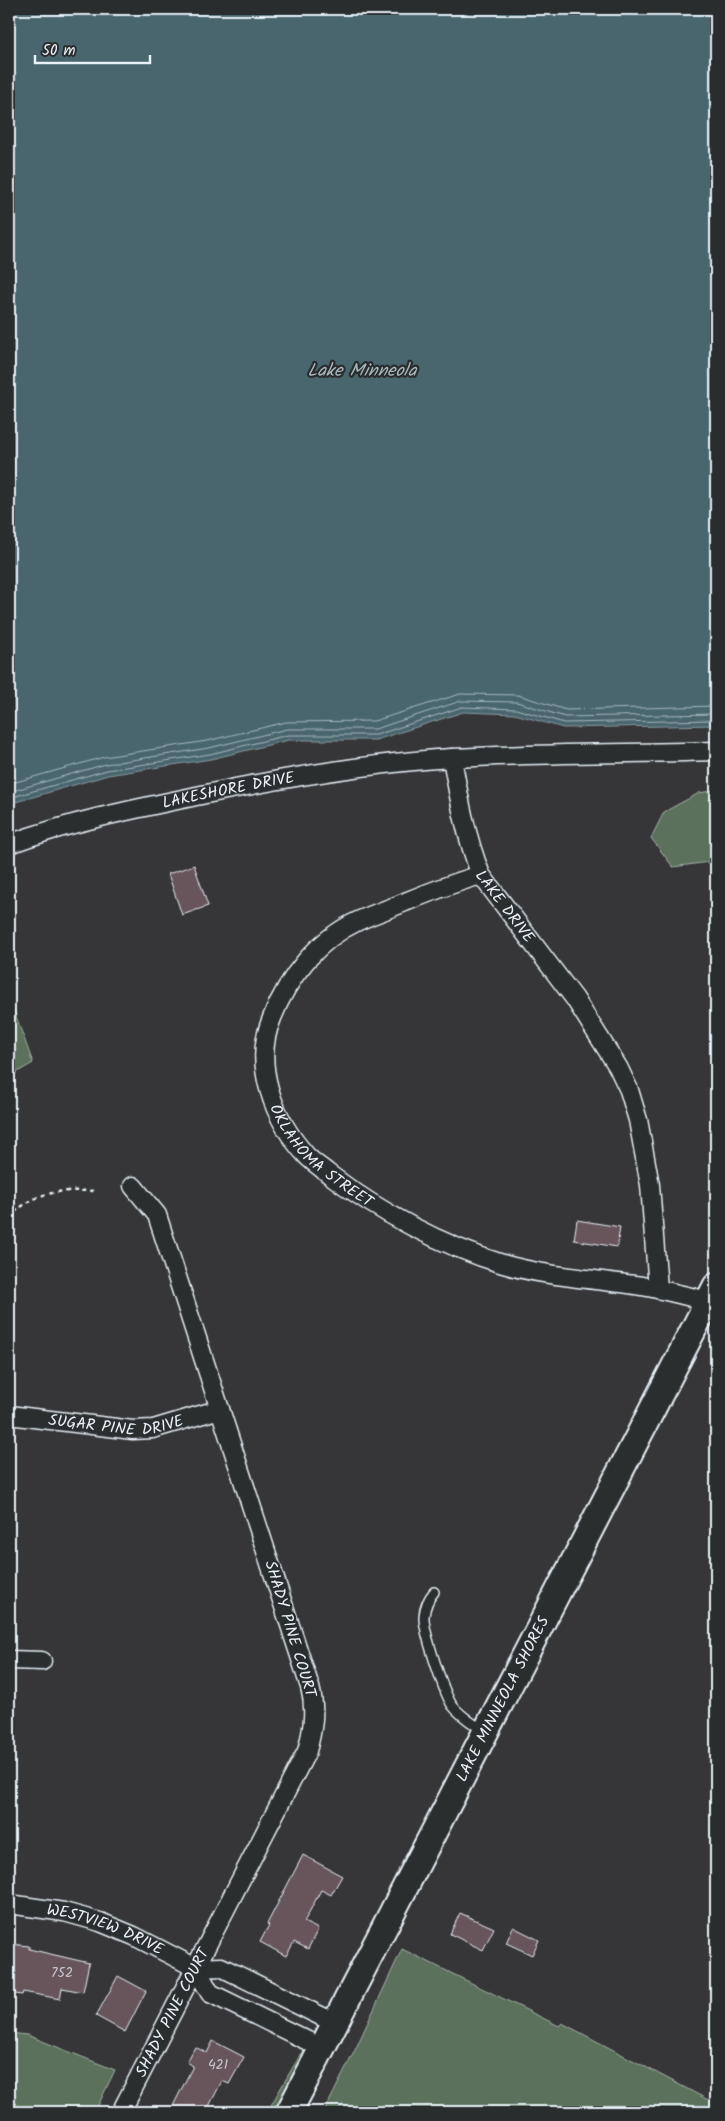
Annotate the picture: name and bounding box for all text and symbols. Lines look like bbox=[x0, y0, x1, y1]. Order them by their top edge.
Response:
scale bar bbox=[35, 32, 150, 64]
text: 50 m bbox=[42, 39, 76, 63]
water label: Lake Minneola bbox=[308, 357, 418, 386]
street label: LAKESHORE DRIVE bbox=[160, 765, 297, 815]
street label: LAKE DRIVE bbox=[469, 864, 541, 949]
street label: OKLAHOMA STREET bbox=[263, 1100, 379, 1215]
street label: SUGAR PINE DRIVE bbox=[47, 1407, 187, 1443]
street label: SHADY PINE COURT bbox=[257, 1557, 323, 1702]
street label: LAKE MINNEOLA SHORES bbox=[449, 1611, 556, 1786]
street label: WESTVIEW DRIVE bbox=[45, 1897, 169, 1962]
street label: SHADY PINE COURT bbox=[129, 1942, 217, 2081]
house number: 752 bbox=[51, 1962, 73, 1984]
house number: 421 bbox=[208, 2054, 228, 2076]

